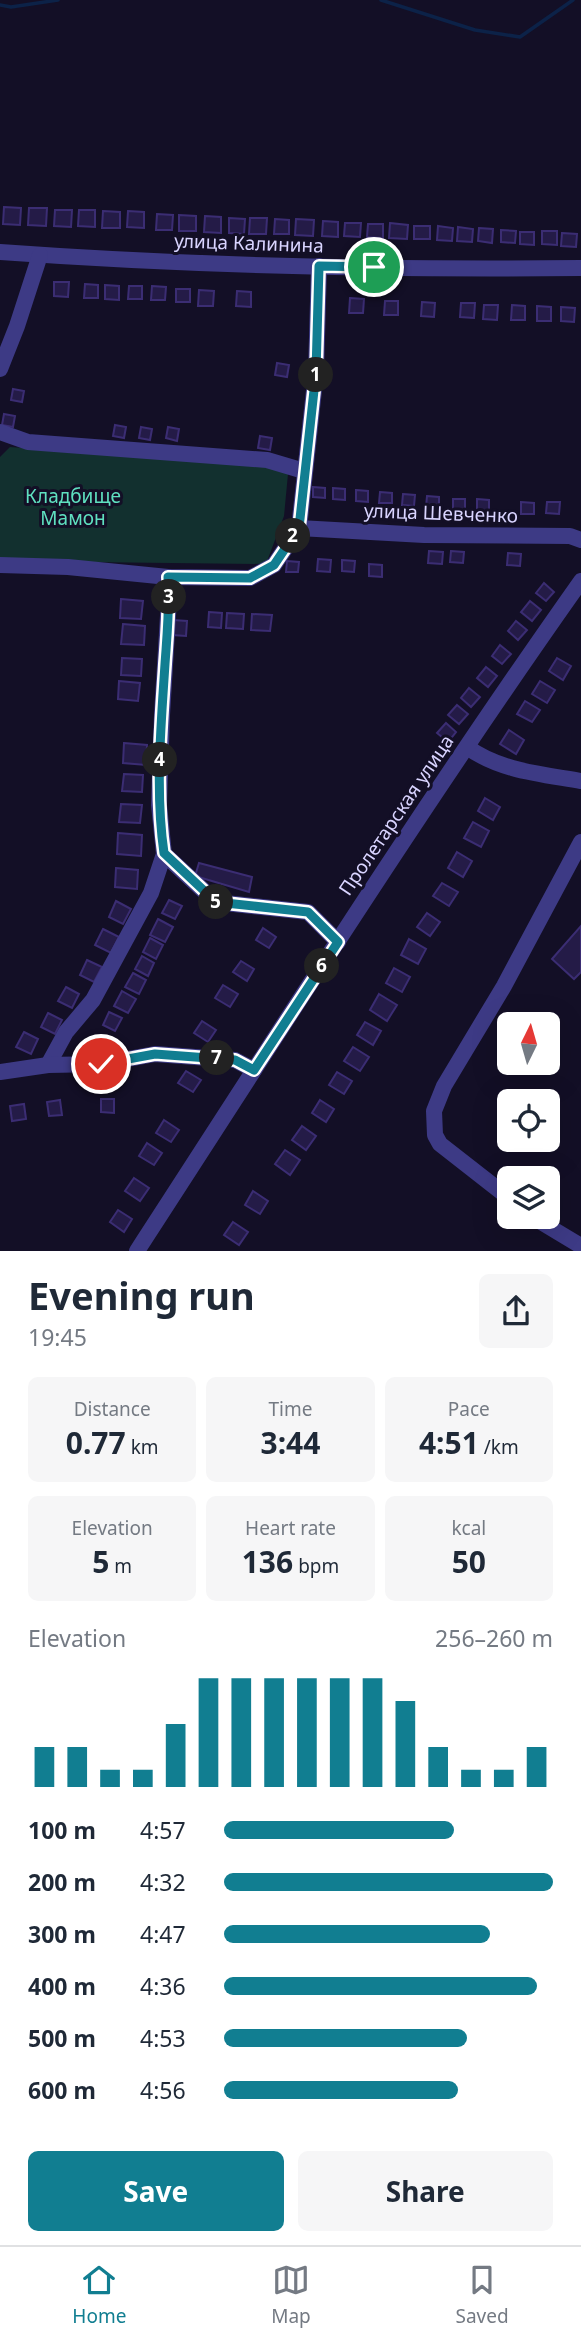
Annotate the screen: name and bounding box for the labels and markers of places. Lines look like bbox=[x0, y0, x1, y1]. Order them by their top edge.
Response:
pin bbox=[344, 237, 404, 297]
pin: 1 bbox=[298, 358, 334, 392]
pin: 2 bbox=[276, 518, 310, 554]
pin: 3 bbox=[152, 580, 186, 614]
pin: 4 bbox=[142, 742, 178, 778]
pin: 5 bbox=[198, 884, 234, 920]
pin: 6 bbox=[304, 948, 340, 984]
pin bbox=[71, 1034, 131, 1094]
pin: 7 bbox=[200, 1040, 234, 1076]

